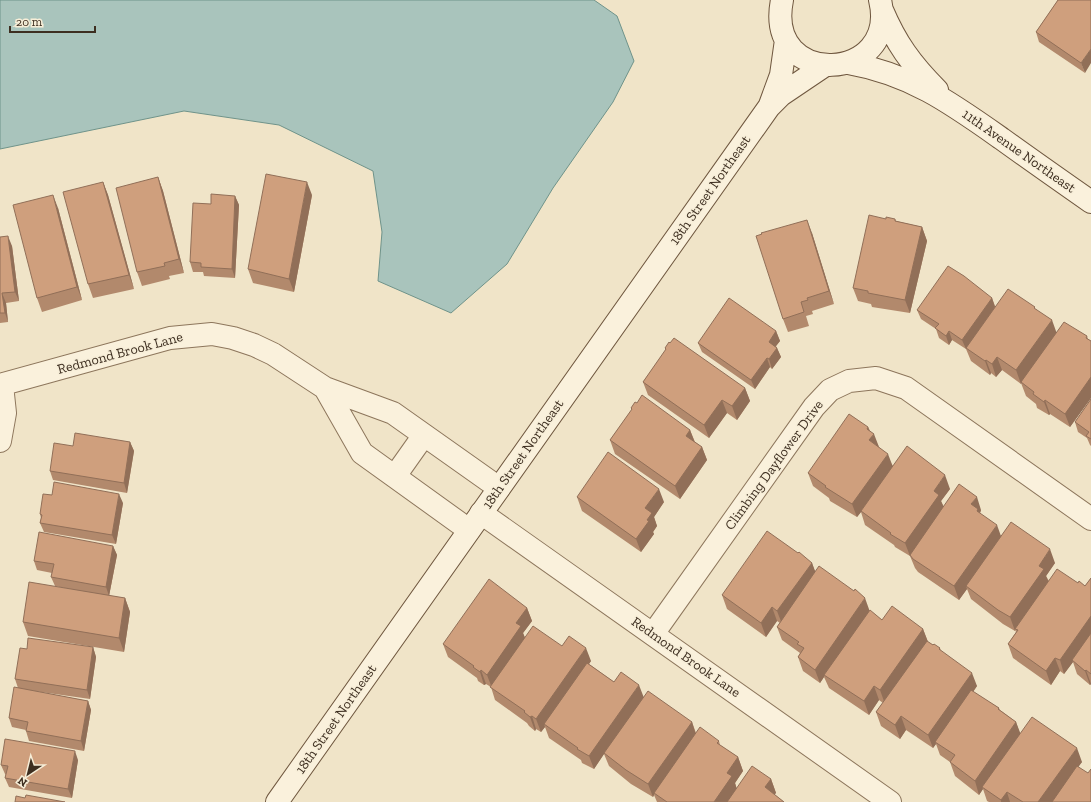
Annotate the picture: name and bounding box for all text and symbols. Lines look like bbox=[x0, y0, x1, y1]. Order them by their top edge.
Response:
scale bar bbox=[10, 8, 95, 34]
text: 20 m bbox=[16, 15, 43, 29]
street label: 11th Avenue Northeast bbox=[959, 105, 1080, 197]
street label: 18th Street Northeast bbox=[666, 131, 755, 248]
street label: Redmond Brook Lane bbox=[55, 328, 185, 378]
street label: 18th Street Northeast bbox=[479, 395, 568, 512]
street label: Climbing Dayflower Drive bbox=[721, 396, 827, 533]
street label: Redmond Brook Lane bbox=[628, 613, 744, 701]
street label: 18th Street Northeast bbox=[292, 660, 381, 777]
north arrow bbox=[8, 754, 48, 794]
text: N bbox=[15, 774, 30, 790]

